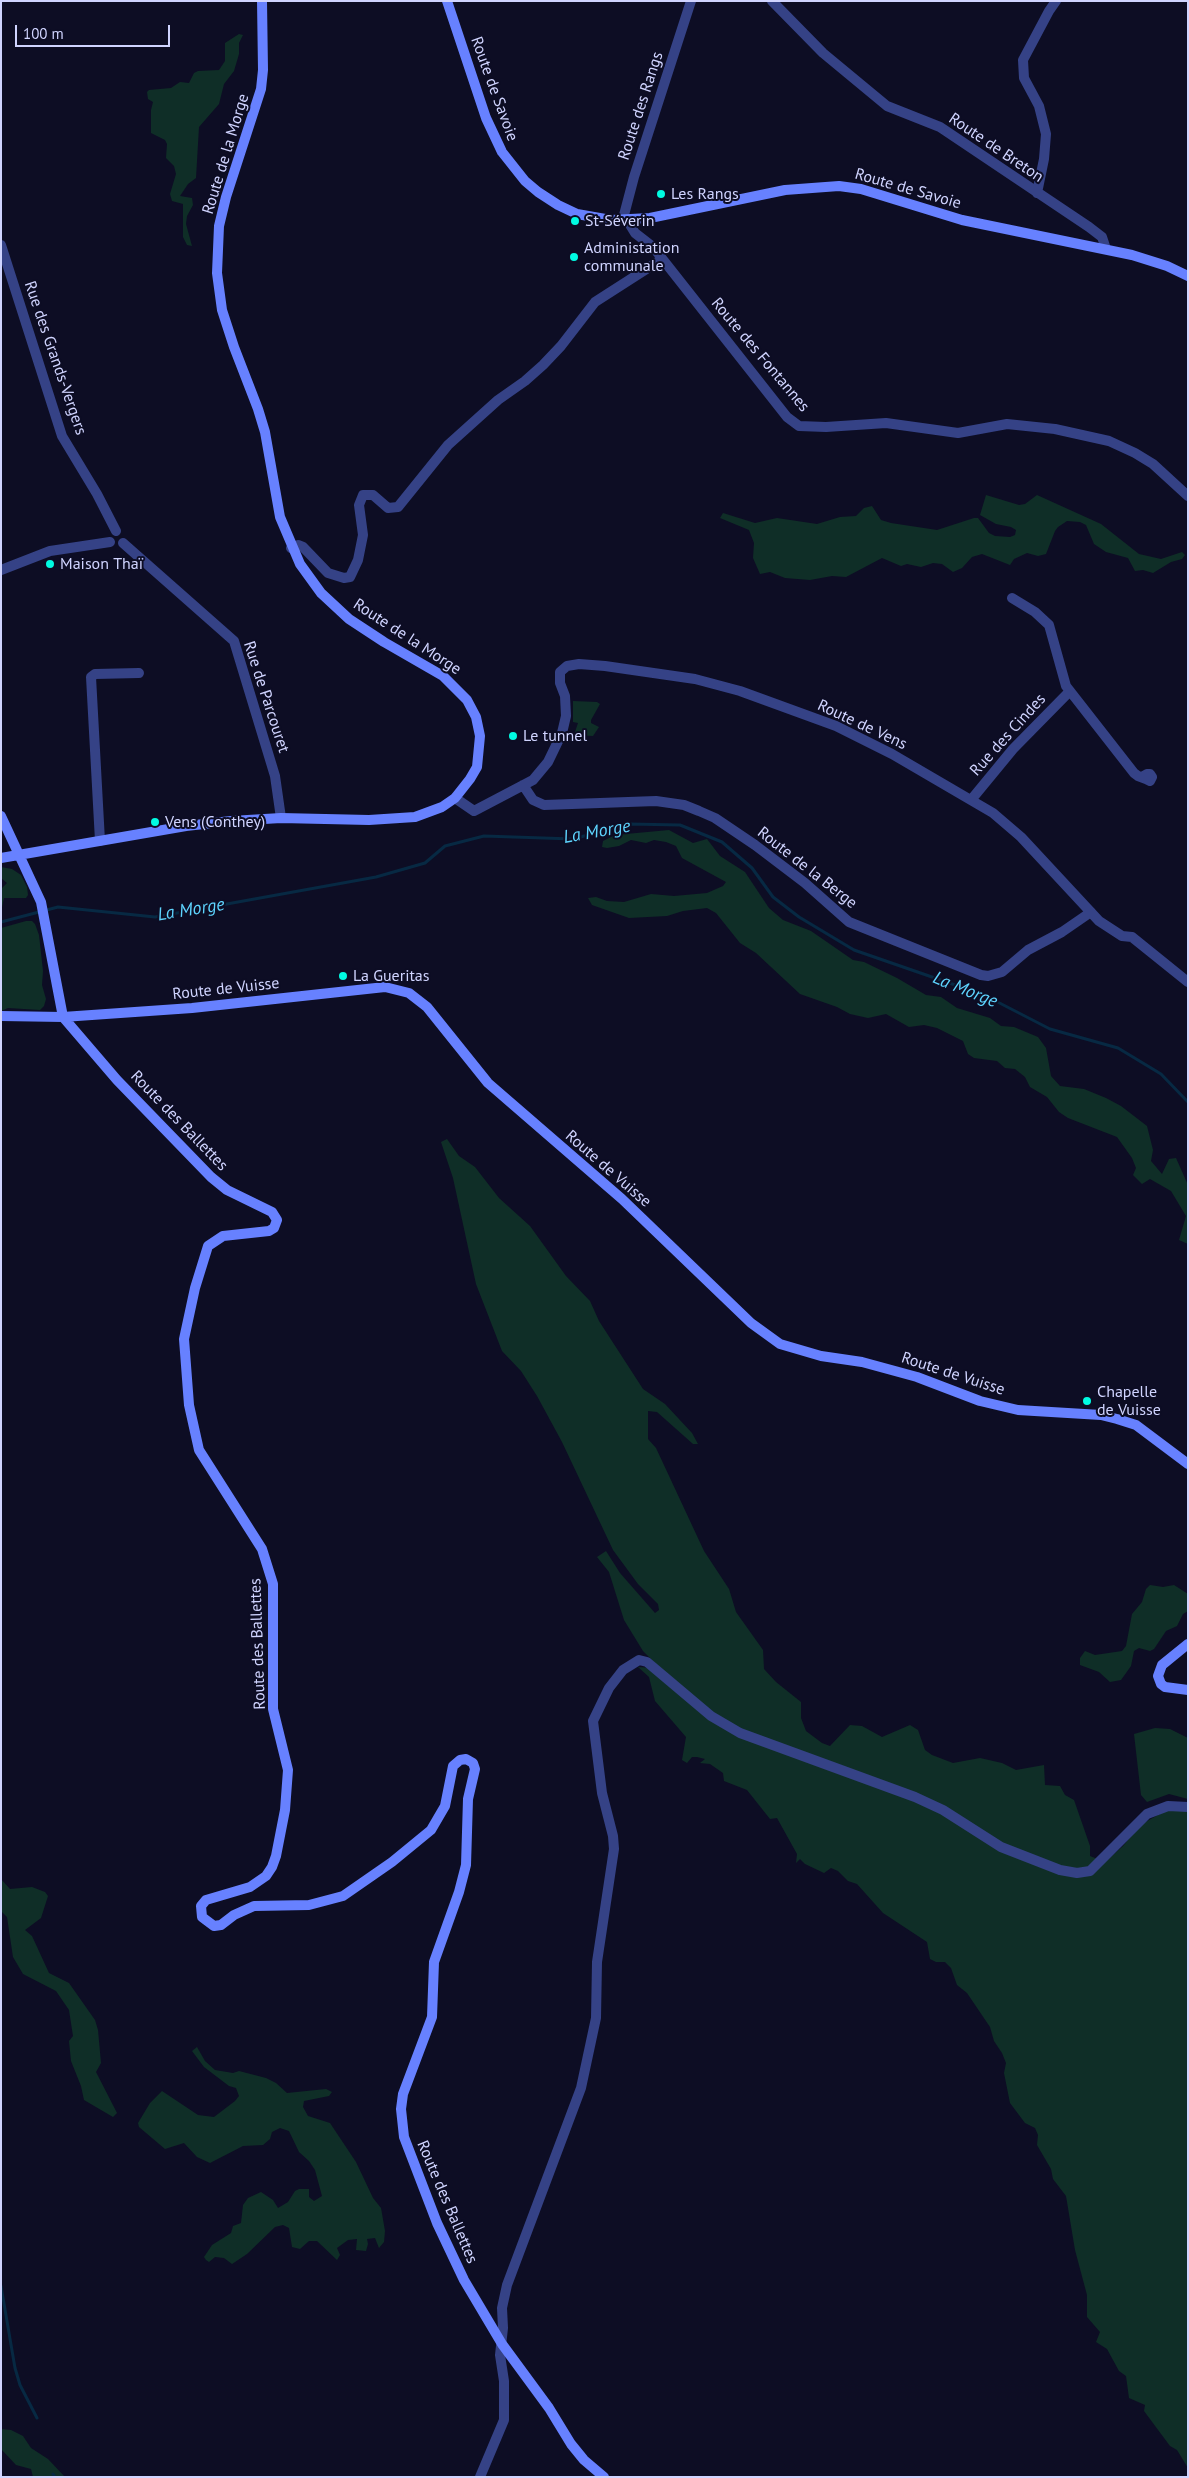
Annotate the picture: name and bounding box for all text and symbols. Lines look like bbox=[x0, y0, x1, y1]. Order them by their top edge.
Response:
scale bar bbox=[18, 15, 172, 47]
text: 100 m bbox=[23, 24, 64, 43]
street label: Route de Savoie bbox=[466, 34, 522, 144]
street label: Route des Rangs bbox=[614, 49, 668, 163]
street label: Route de la Morge bbox=[199, 91, 253, 217]
street label: Route de Breton bbox=[945, 109, 1047, 187]
street label: Route de Savoie bbox=[853, 165, 963, 213]
place label: Les Rangs bbox=[671, 184, 739, 204]
marker: Les Rangs bbox=[655, 188, 667, 200]
place label: St-Séverin bbox=[585, 211, 655, 231]
marker: St-Séverin bbox=[569, 215, 581, 227]
place label: Administation communale bbox=[584, 238, 679, 276]
marker: Administation communale bbox=[568, 251, 580, 263]
street label: Rue des Grands-Vergers bbox=[20, 279, 90, 437]
street label: Route des Fontannes bbox=[707, 294, 813, 416]
place label: Maison Thaï bbox=[60, 554, 143, 574]
marker: Maison Thaï bbox=[44, 558, 56, 570]
street label: Route de la Morge bbox=[349, 595, 465, 679]
street label: Rue de Parcouret bbox=[239, 639, 293, 755]
street label: Rue des Cindes bbox=[966, 690, 1050, 780]
street label: Route de Vens bbox=[814, 696, 910, 754]
place label: Le tunnel bbox=[523, 726, 587, 746]
marker: Le tunnel bbox=[507, 730, 519, 742]
place label: Vens (Conthey) bbox=[165, 812, 265, 832]
water label: La Morge bbox=[562, 815, 632, 849]
marker: Vens (Conthey) bbox=[149, 816, 161, 828]
street label: Route de la Berge bbox=[753, 823, 861, 913]
water label: La Morge bbox=[156, 894, 226, 926]
place label: La Gueritas bbox=[353, 966, 430, 986]
water label: La Morge bbox=[930, 967, 1000, 1013]
marker: La Gueritas bbox=[337, 970, 349, 982]
street label: Route de Vuisse bbox=[172, 974, 280, 1004]
street label: Route des Ballettes bbox=[126, 1067, 232, 1175]
street label: Route de Vuisse bbox=[561, 1127, 655, 1211]
street label: Route de Vuisse bbox=[899, 1348, 1007, 1400]
place label: Chapelle de Vuisse bbox=[1097, 1382, 1161, 1420]
marker: Chapelle de Vuisse bbox=[1081, 1395, 1093, 1407]
street label: Route des Ballettes bbox=[246, 1578, 270, 1710]
street label: Route des Ballettes bbox=[412, 2138, 482, 2266]

